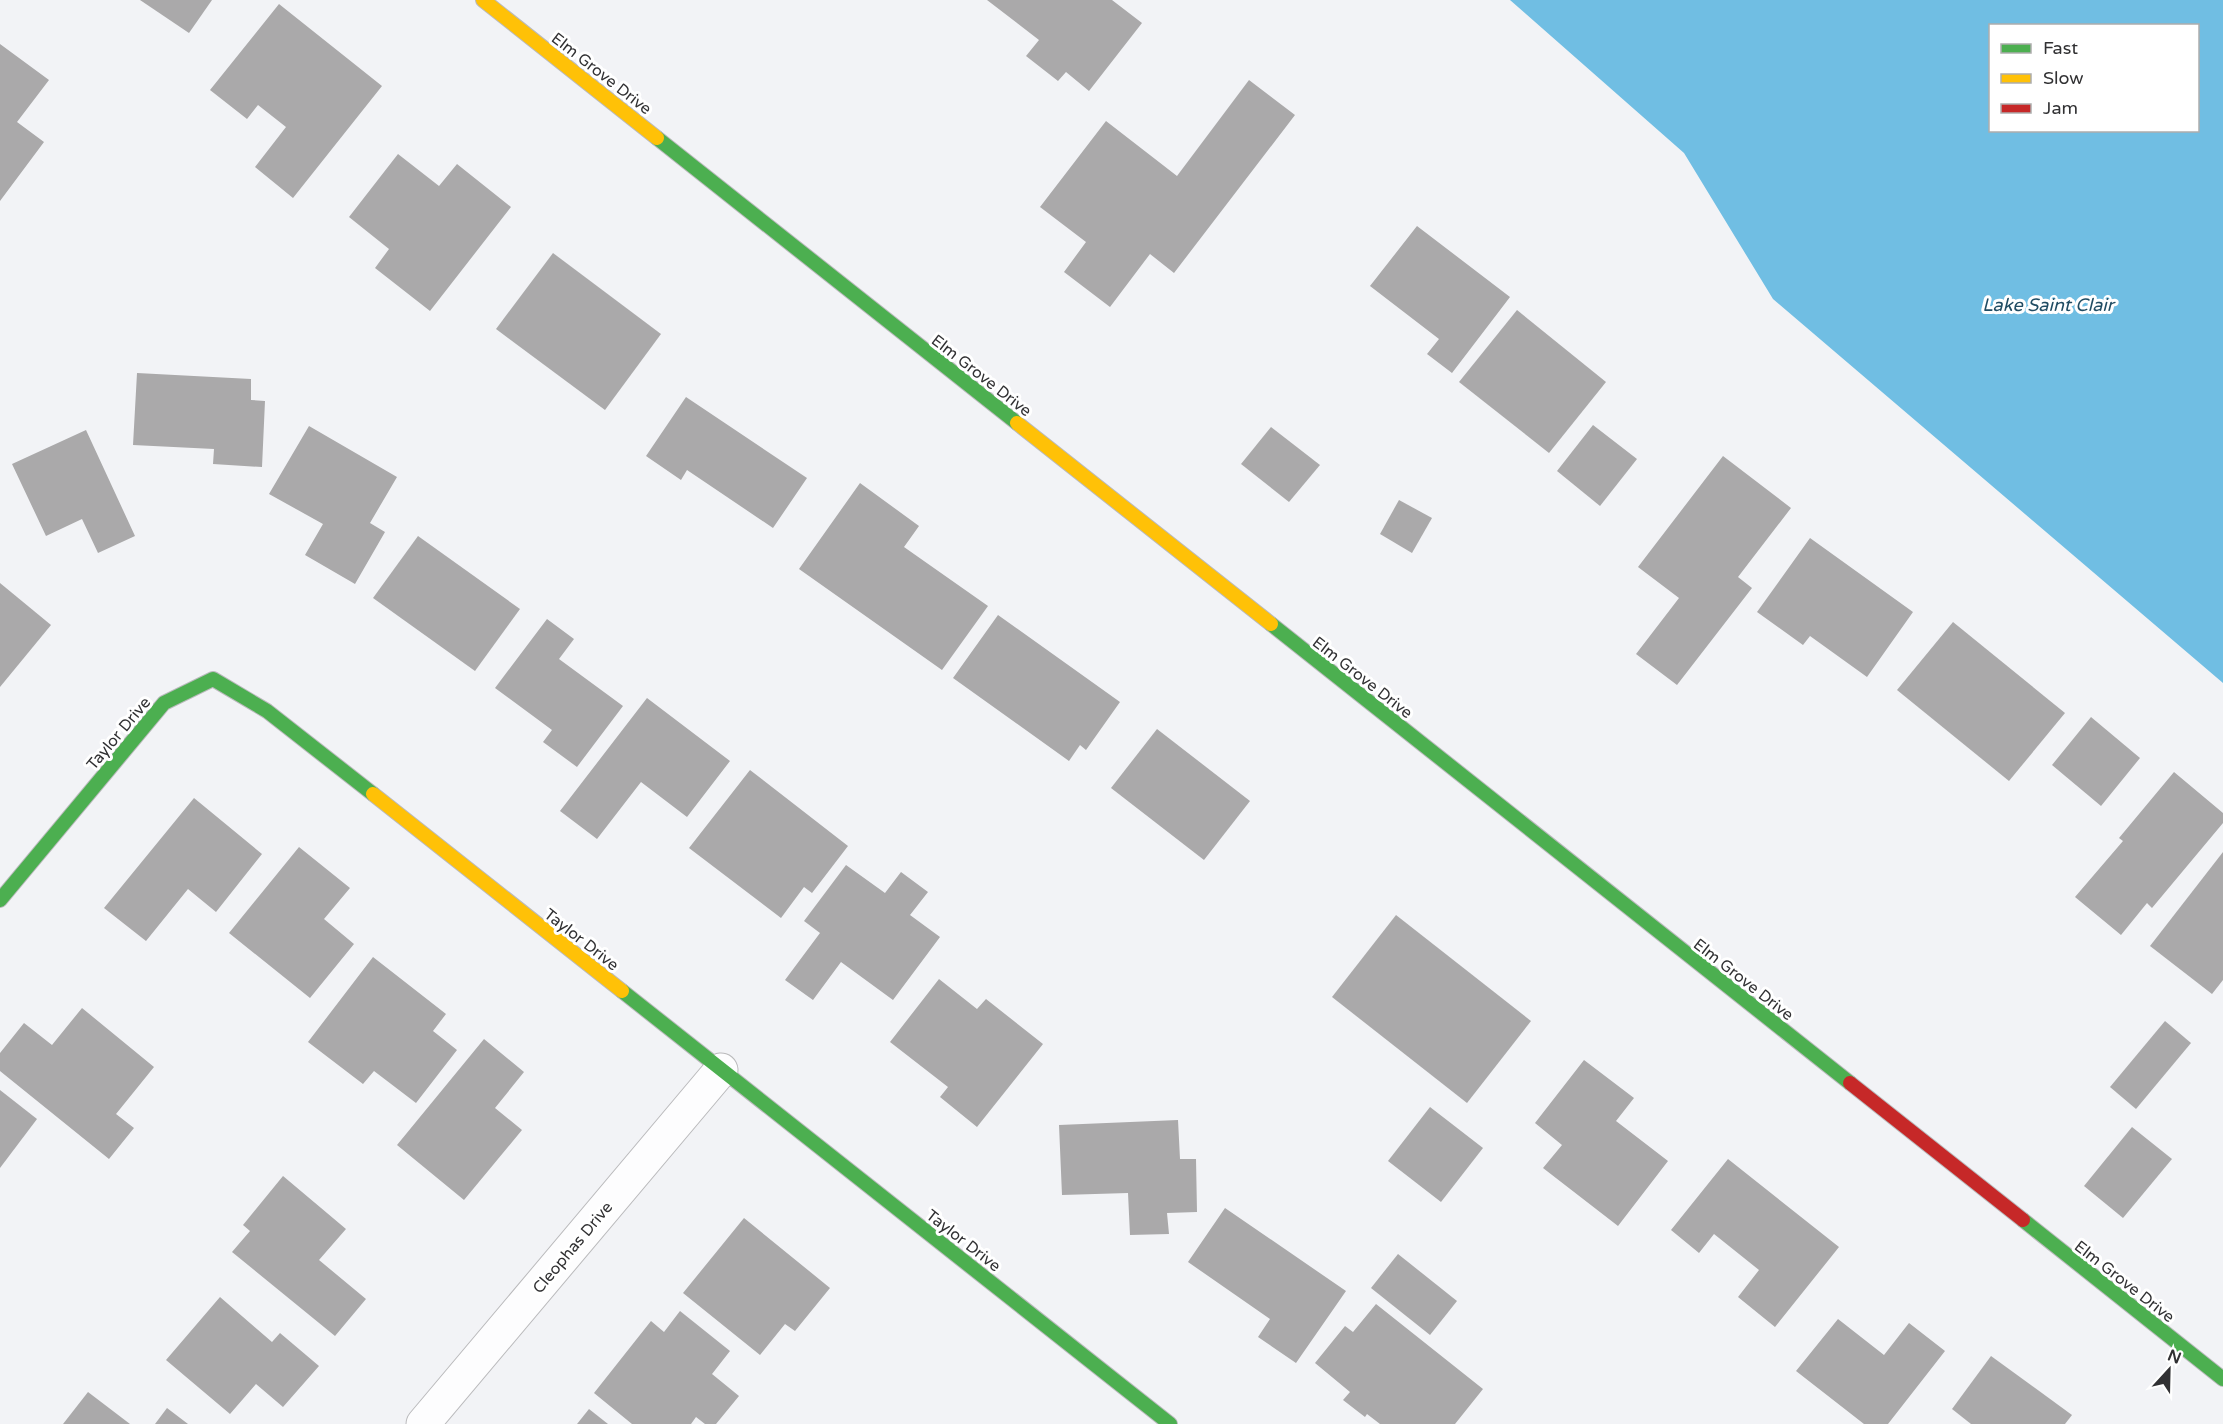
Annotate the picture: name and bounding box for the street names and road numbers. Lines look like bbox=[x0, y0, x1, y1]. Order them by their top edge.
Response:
street label: Elm Grove Drive bbox=[547, 28, 655, 119]
street label: Elm Grove Drive bbox=[927, 330, 1035, 421]
street label: Elm Grove Drive bbox=[1308, 632, 1416, 723]
street label: Taylor Drive bbox=[82, 693, 155, 774]
street label: Taylor Drive bbox=[540, 904, 623, 975]
street label: Elm Grove Drive bbox=[1689, 934, 1797, 1025]
street label: Cleophas Drive bbox=[528, 1198, 617, 1298]
street label: Taylor Drive bbox=[922, 1205, 1005, 1276]
street label: Elm Grove Drive bbox=[2070, 1236, 2178, 1327]

